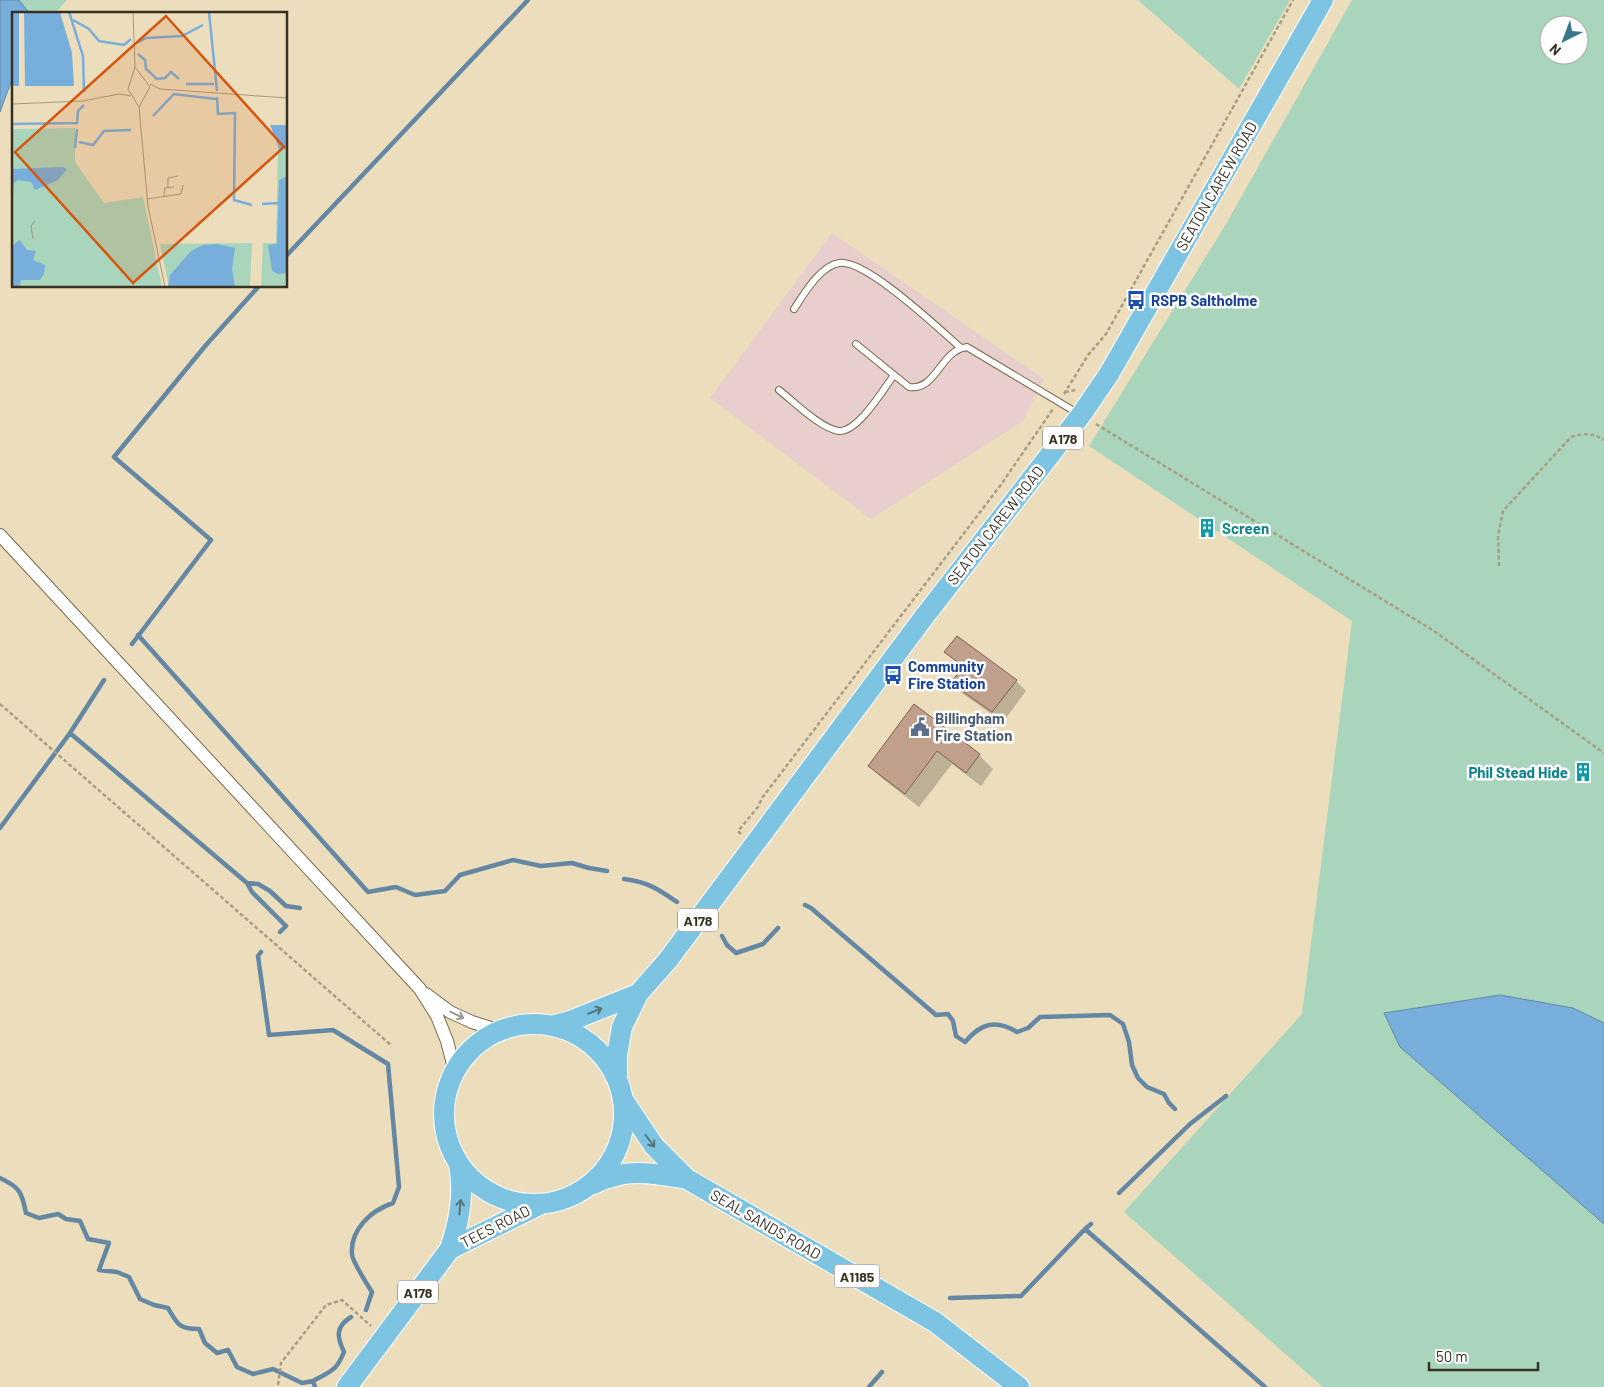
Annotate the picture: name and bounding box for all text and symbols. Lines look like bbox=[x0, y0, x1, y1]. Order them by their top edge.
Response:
inset map bbox=[12, 12, 288, 288]
north arrow bbox=[1539, 15, 1589, 65]
text: N bbox=[1546, 41, 1564, 59]
street label: SEATON CAREW ROAD bbox=[1172, 118, 1260, 254]
bus stop icon: RSPB Saltholme bbox=[1125, 289, 1147, 311]
place label: RSPB Saltholme bbox=[1151, 291, 1257, 309]
road number: A178 bbox=[1043, 426, 1083, 449]
street label: SEATON CAREW ROAD bbox=[943, 462, 1047, 588]
building icon: Screen bbox=[1196, 517, 1218, 539]
place label: Screen bbox=[1222, 519, 1269, 537]
place label: Community Fire Station bbox=[908, 657, 985, 692]
bus stop icon: Community Fire Station bbox=[882, 664, 904, 686]
place label: Billingham Fire Station bbox=[935, 709, 1012, 744]
public building icon: Billingham Fire Station bbox=[909, 716, 931, 738]
building icon: Phil Stead Hide bbox=[1572, 761, 1594, 783]
place label: Phil Stead Hide bbox=[1468, 763, 1568, 781]
road number: A178 bbox=[678, 908, 718, 932]
one-way arrow bbox=[587, 1005, 602, 1015]
one-way arrow bbox=[449, 1011, 464, 1020]
one-way arrow bbox=[645, 1134, 655, 1148]
street label: SEAL SANDS ROAD bbox=[708, 1185, 824, 1263]
one-way arrow bbox=[455, 1199, 465, 1215]
street label: TEES ROAD bbox=[457, 1201, 533, 1251]
road number: A1185 bbox=[834, 1264, 880, 1288]
road number: A178 bbox=[398, 1280, 438, 1304]
scale bar bbox=[1429, 1340, 1538, 1372]
text: 50 m bbox=[1436, 1347, 1468, 1365]

